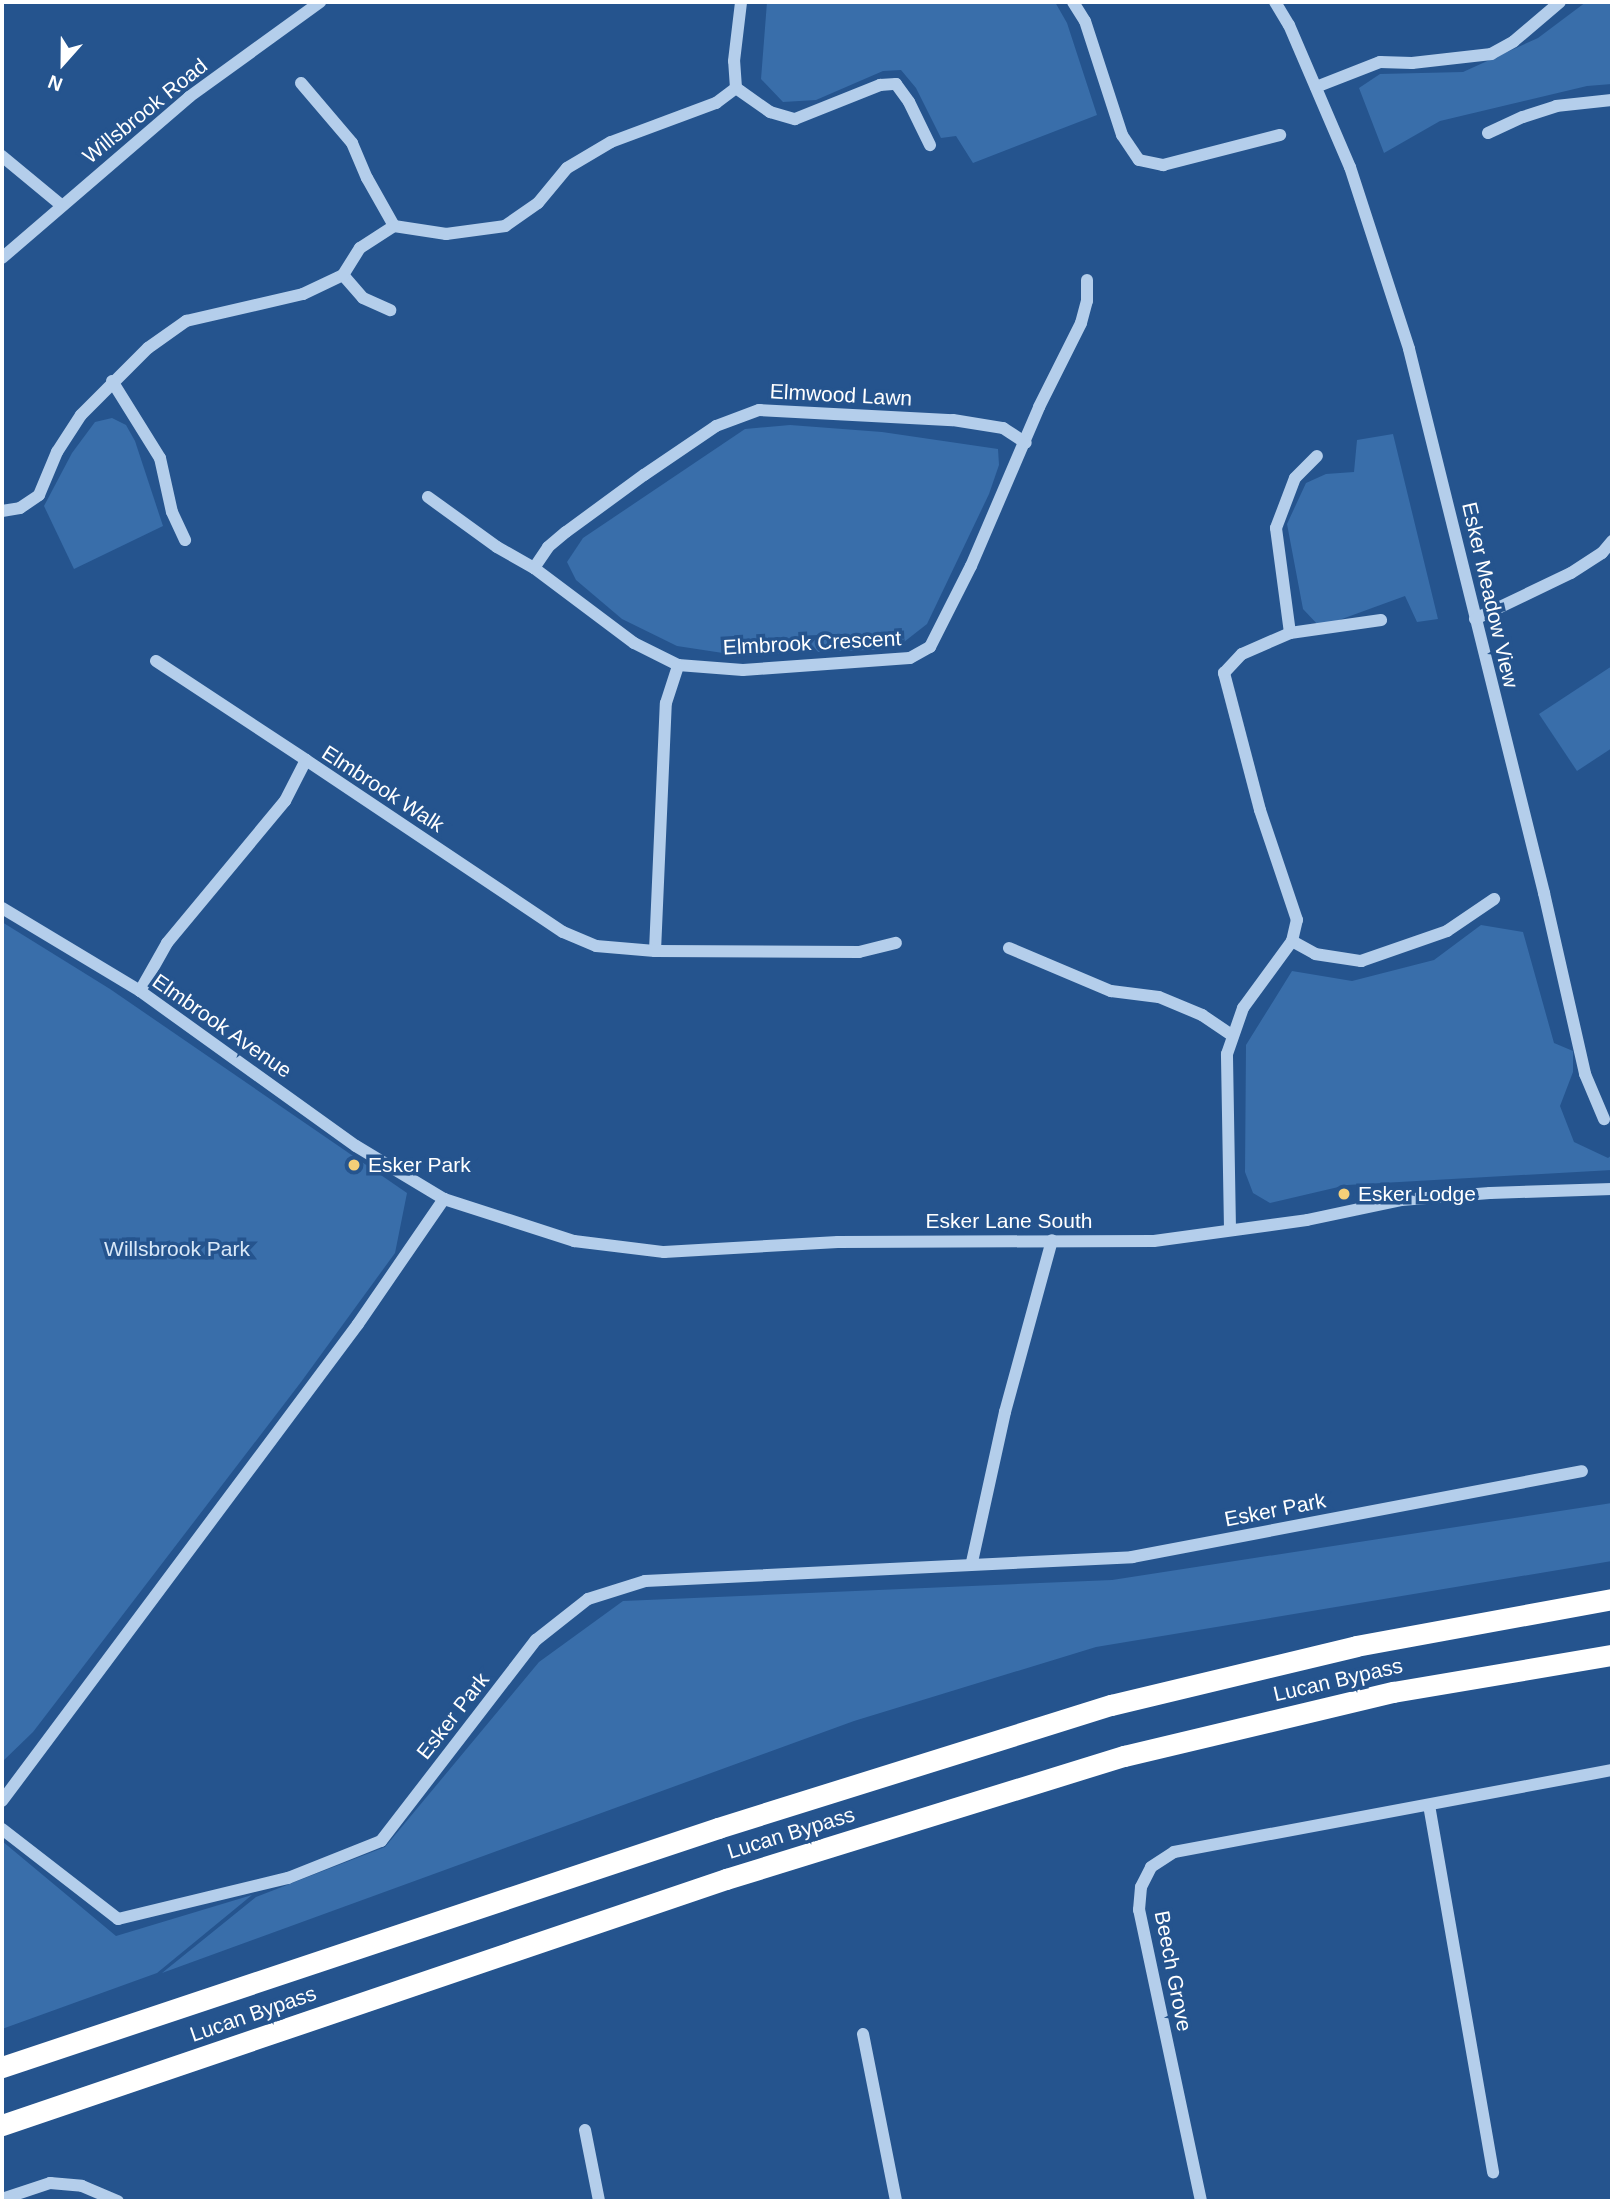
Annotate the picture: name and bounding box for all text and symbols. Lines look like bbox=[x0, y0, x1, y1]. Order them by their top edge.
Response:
north arrow bbox=[28, 28, 98, 98]
street label: Willsbrook Road bbox=[78, 53, 212, 169]
text: N bbox=[45, 71, 65, 95]
street label: Elmwood Lawn bbox=[769, 379, 913, 411]
street label: Esker Meadow View bbox=[1456, 500, 1524, 690]
street label: Elmbrook Crescent bbox=[722, 626, 902, 660]
street label: Elmbrook Walk bbox=[317, 740, 449, 838]
street label: Elmbrook Avenue bbox=[147, 968, 297, 1084]
place label: Esker Park bbox=[368, 1152, 471, 1178]
marker: Esker Park bbox=[346, 1157, 362, 1173]
place label: Esker Lodge bbox=[1358, 1181, 1476, 1207]
marker: Esker Lodge bbox=[1336, 1186, 1352, 1202]
street label: Esker Lane South bbox=[926, 1208, 1092, 1234]
park label: Willsbrook Park bbox=[104, 1236, 250, 1262]
street label: Esker Park bbox=[1222, 1488, 1328, 1532]
street label: Lucan Bypass bbox=[1271, 1653, 1405, 1707]
street label: Esker Park bbox=[411, 1668, 495, 1764]
street label: Lucan Bypass bbox=[724, 1802, 858, 1864]
street label: Beech Grove bbox=[1149, 1908, 1197, 2034]
street label: Lucan Bypass bbox=[187, 1981, 319, 2047]

